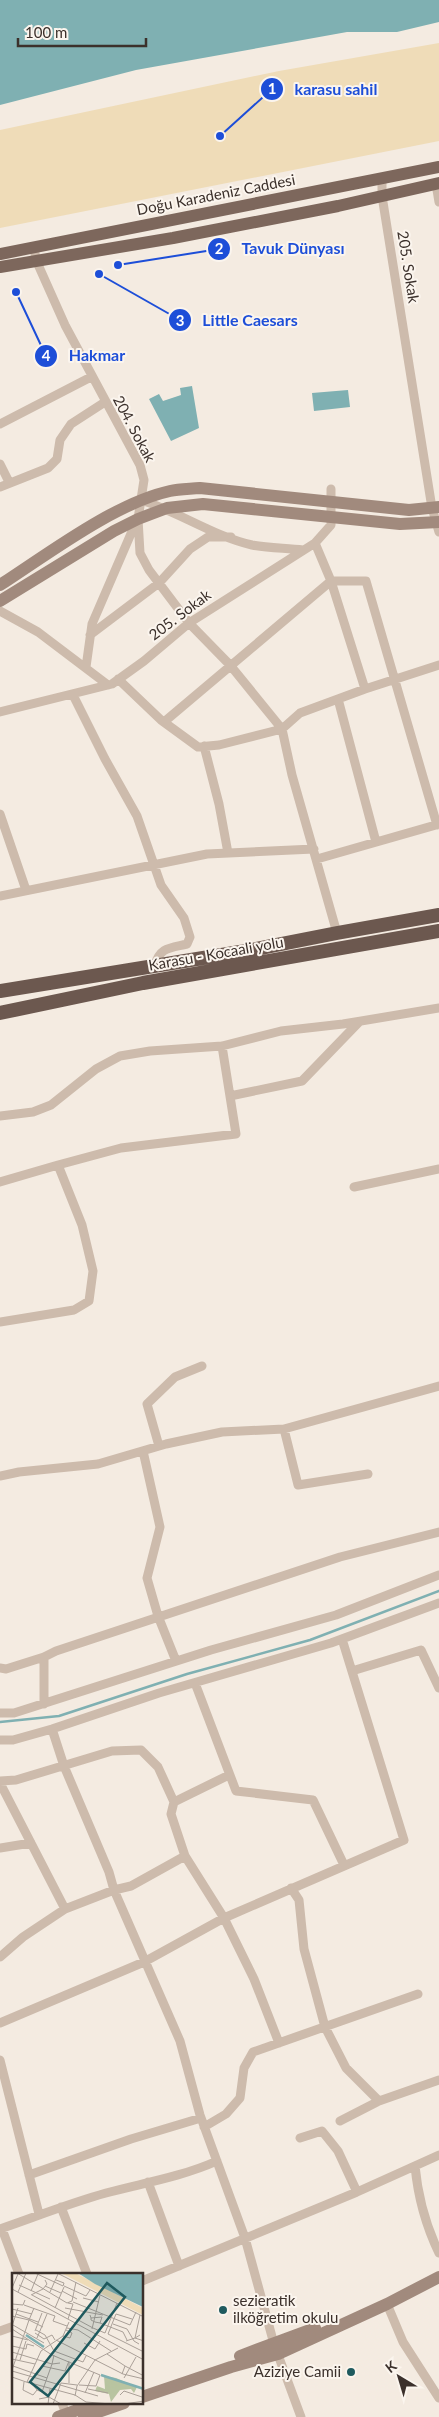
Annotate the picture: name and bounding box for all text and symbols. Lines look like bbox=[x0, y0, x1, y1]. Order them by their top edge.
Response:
scale bar bbox=[18, 15, 145, 47]
text: 100 m bbox=[25, 23, 67, 41]
callout: karasu sahil bbox=[259, 73, 387, 104]
text: 1 bbox=[268, 79, 276, 97]
text: karasu sahil bbox=[295, 79, 377, 98]
street label: Doğu Karadeniz Caddesi bbox=[135, 170, 297, 218]
street label: 205. Sokak bbox=[394, 229, 424, 305]
callout: Tavuk Dünyası bbox=[206, 233, 354, 264]
text: Tavuk Dünyası bbox=[241, 238, 345, 257]
text: 2 bbox=[215, 239, 224, 257]
callout: Little Caesars bbox=[167, 305, 308, 336]
text: Little Caesars bbox=[202, 310, 298, 329]
text: 3 bbox=[176, 311, 184, 329]
callout: Hakmar bbox=[33, 340, 135, 371]
text: Hakmar bbox=[69, 345, 125, 364]
text: 4 bbox=[42, 346, 51, 364]
street label: 204. Sokak bbox=[110, 392, 160, 465]
street label: 205. Sokak bbox=[145, 585, 214, 643]
street label: Karasu - Kocaali yolu bbox=[147, 932, 285, 974]
inset map bbox=[12, 2273, 144, 2404]
place label: sezieratik ilköğretim okulu bbox=[233, 2291, 338, 2326]
marker: sezieratik ilköğretim okulu bbox=[217, 2304, 229, 2316]
north arrow bbox=[374, 2352, 424, 2402]
text: K bbox=[382, 2356, 400, 2376]
place label: Aziziye Camii bbox=[254, 2362, 341, 2380]
marker: Aziziye Camii bbox=[345, 2366, 357, 2378]

